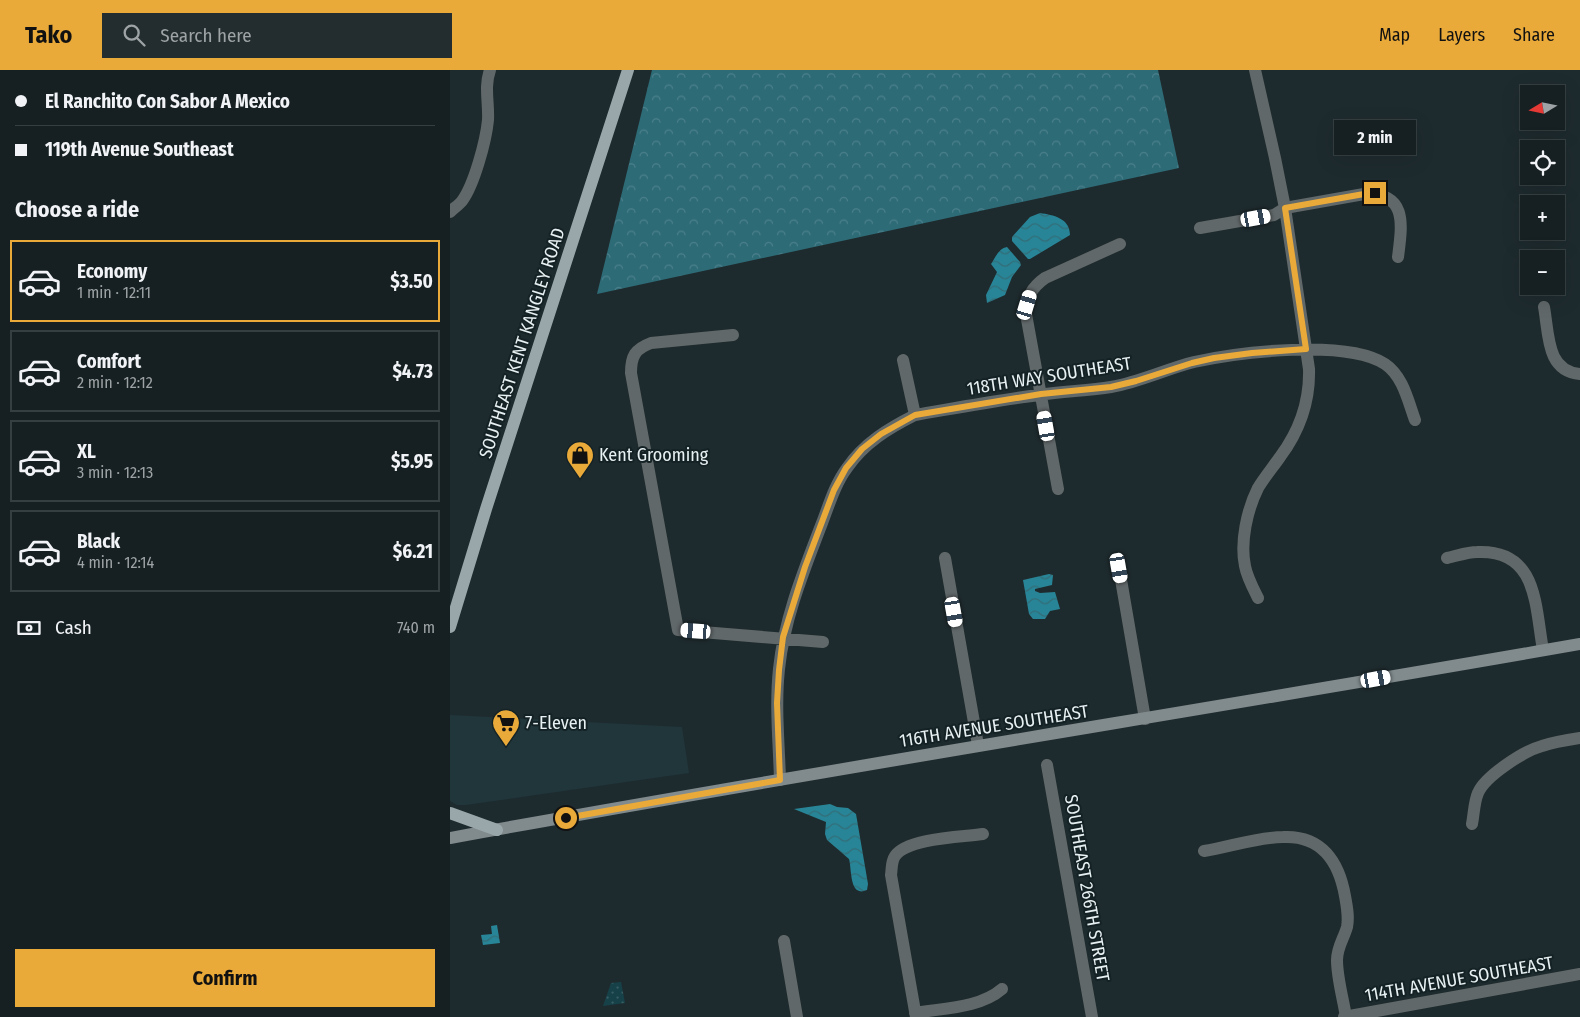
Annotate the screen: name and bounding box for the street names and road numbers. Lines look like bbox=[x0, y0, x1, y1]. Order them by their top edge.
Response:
street label: SOUTHEAST KENT KANGLEY ROAD bbox=[474, 225, 570, 461]
street label: 118TH WAY SOUTHEAST bbox=[965, 352, 1133, 400]
street label: 116TH AVENUE SOUTHEAST bbox=[898, 700, 1091, 752]
street label: SOUTHEAST 266TH STREET bbox=[1060, 793, 1114, 984]
street label: 114TH AVENUE SOUTHEAST bbox=[1363, 951, 1556, 1006]

